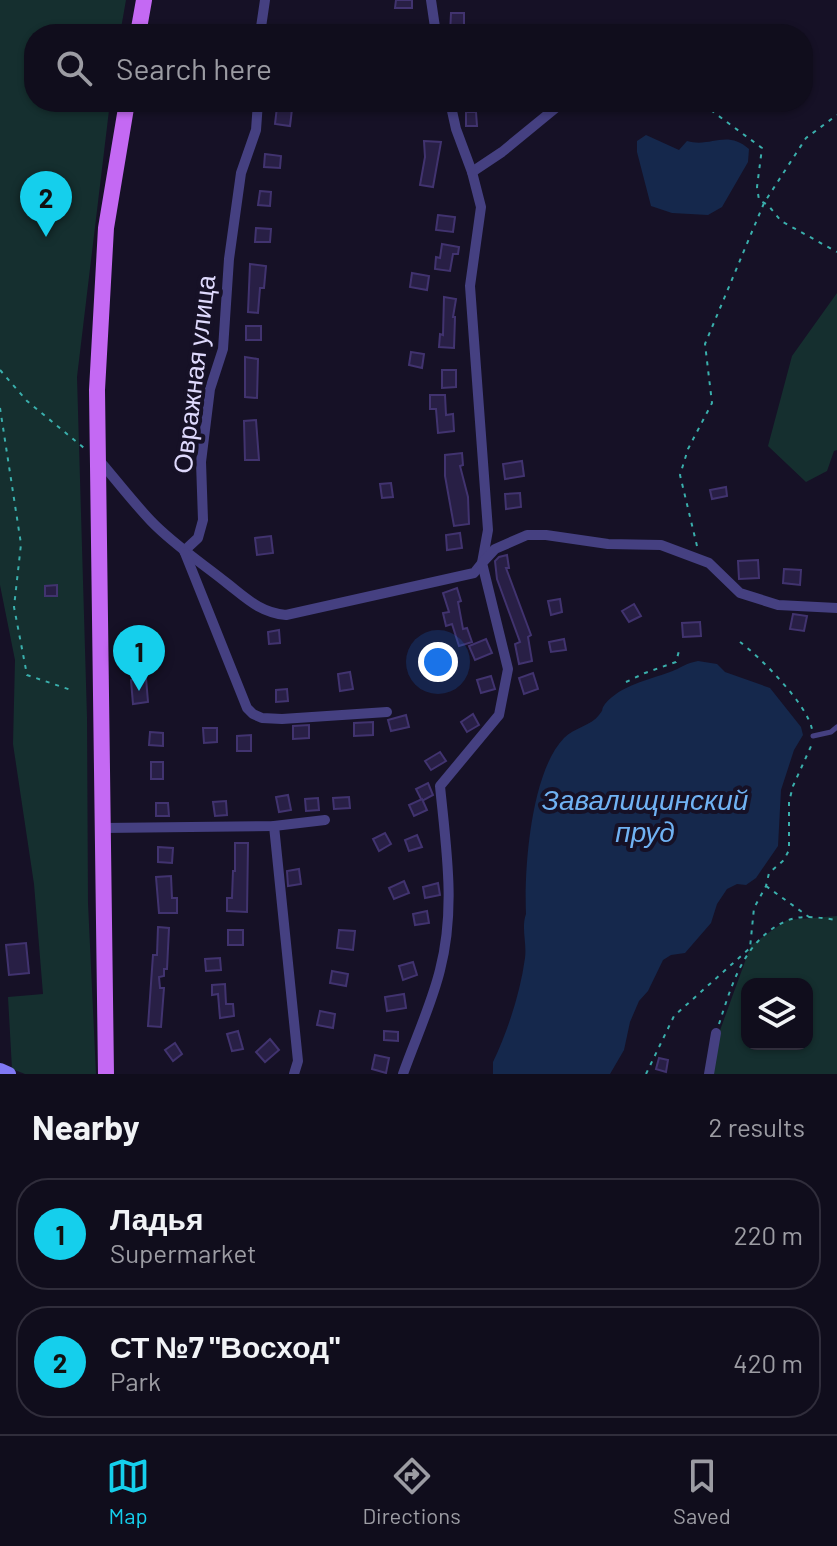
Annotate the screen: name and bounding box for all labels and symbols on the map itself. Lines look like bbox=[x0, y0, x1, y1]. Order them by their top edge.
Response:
pin: 2 bbox=[20, 171, 72, 237]
street label: Овражная улица bbox=[165, 272, 221, 475]
pin: 1 bbox=[113, 625, 165, 691]
your location bbox=[418, 642, 458, 682]
water label: Завалищинский пруд bbox=[542, 782, 749, 848]

